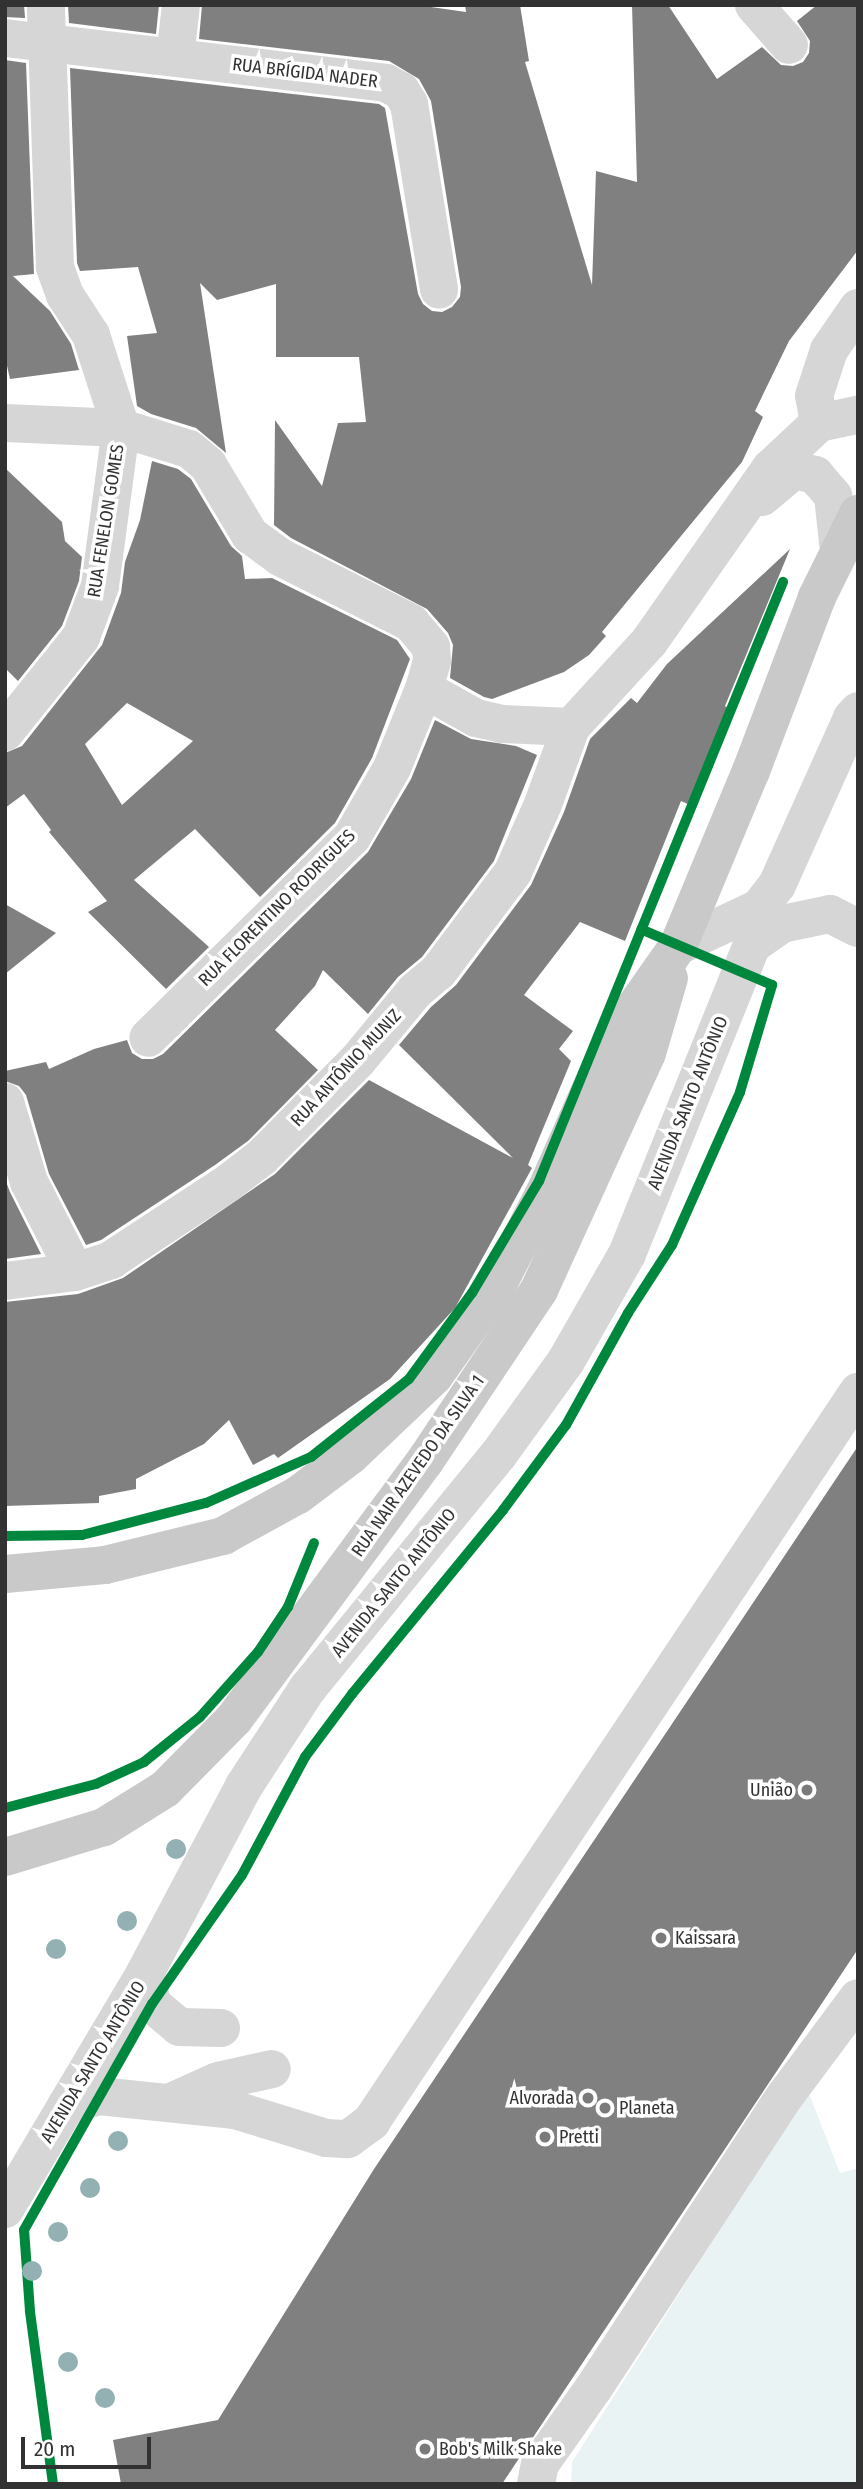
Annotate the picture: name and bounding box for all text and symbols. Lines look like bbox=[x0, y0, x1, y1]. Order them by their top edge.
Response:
street label: RUA BRÍGIDA NADER bbox=[231, 53, 379, 93]
street label: RUA FENELON GOMES bbox=[83, 443, 129, 599]
street label: RUA FLORENTINO RODRIGUES bbox=[194, 825, 360, 991]
street label: RUA ANTÔNIO MUNIZ bbox=[286, 1005, 406, 1131]
street label: AVENIDA SANTO ANTÔNIO bbox=[643, 1013, 733, 1193]
street label: RUA NAIR AZEVEDO DA SILVA 1 bbox=[347, 1371, 489, 1561]
street label: AVENIDA SANTO ANTÔNIO bbox=[327, 1504, 461, 1662]
place label: União bbox=[750, 1779, 793, 1801]
marker: União bbox=[799, 1782, 815, 1798]
place label: Kaissara bbox=[675, 1927, 736, 1949]
marker: Kaissara bbox=[653, 1930, 669, 1946]
street label: AVENIDA SANTO ANTÔNIO bbox=[36, 1977, 150, 2147]
place label: Alvorada bbox=[510, 2087, 574, 2109]
marker: Alvorada bbox=[580, 2090, 596, 2106]
place label: Planeta bbox=[619, 2097, 675, 2119]
marker: Planeta bbox=[597, 2100, 613, 2116]
place label: Pretti bbox=[559, 2126, 599, 2148]
marker: Pretti bbox=[537, 2129, 553, 2145]
scale bar bbox=[24, 2422, 154, 2466]
text: 20 m bbox=[34, 2436, 75, 2462]
place label: Bob's Milk Shake bbox=[439, 2438, 562, 2460]
marker: Bob's Milk Shake bbox=[417, 2441, 433, 2457]

